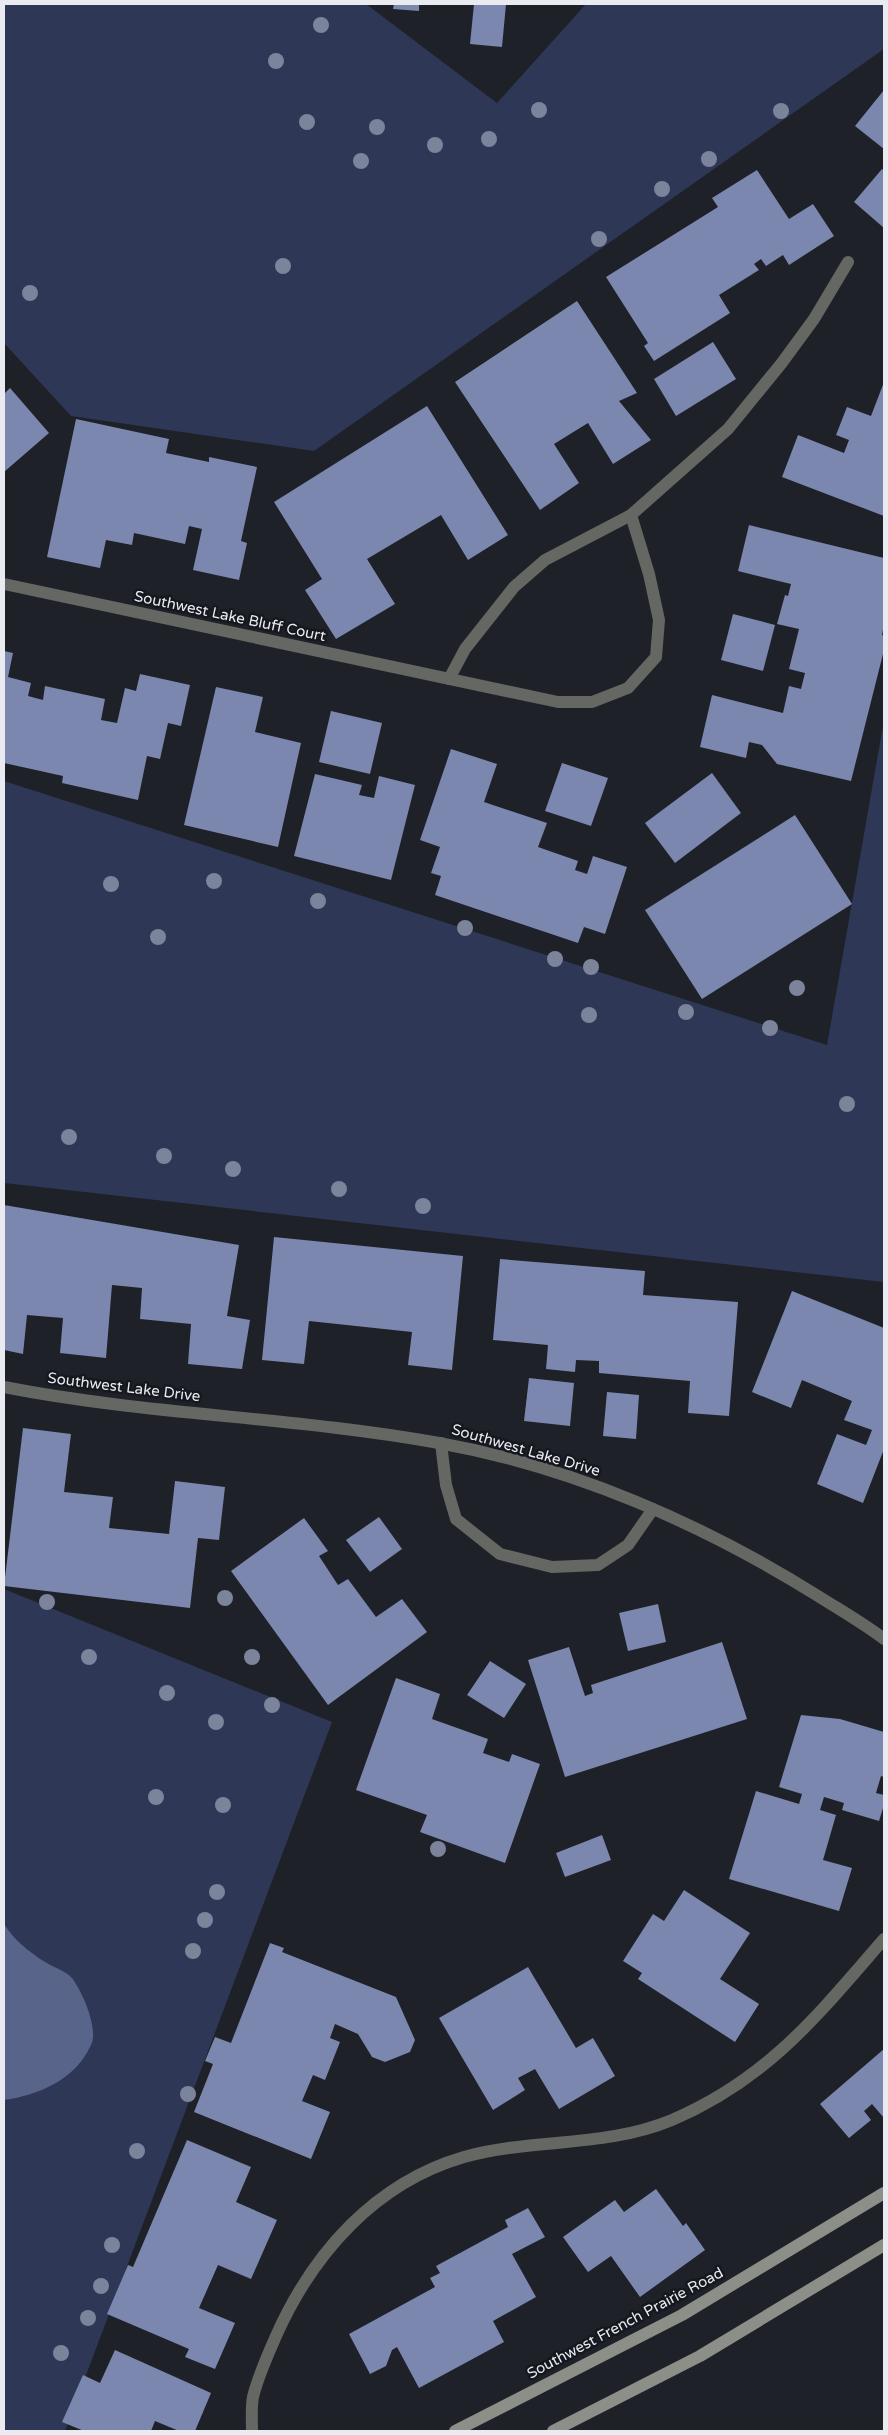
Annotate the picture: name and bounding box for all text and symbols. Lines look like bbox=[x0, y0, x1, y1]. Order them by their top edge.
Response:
street label: Southwest Lake Bluff Court bbox=[133, 587, 328, 645]
street label: Southwest Lake Drive bbox=[47, 1369, 201, 1405]
street label: Southwest Lake Drive bbox=[450, 1420, 602, 1480]
street label: Southwest French Prairie Road bbox=[524, 2264, 726, 2382]

